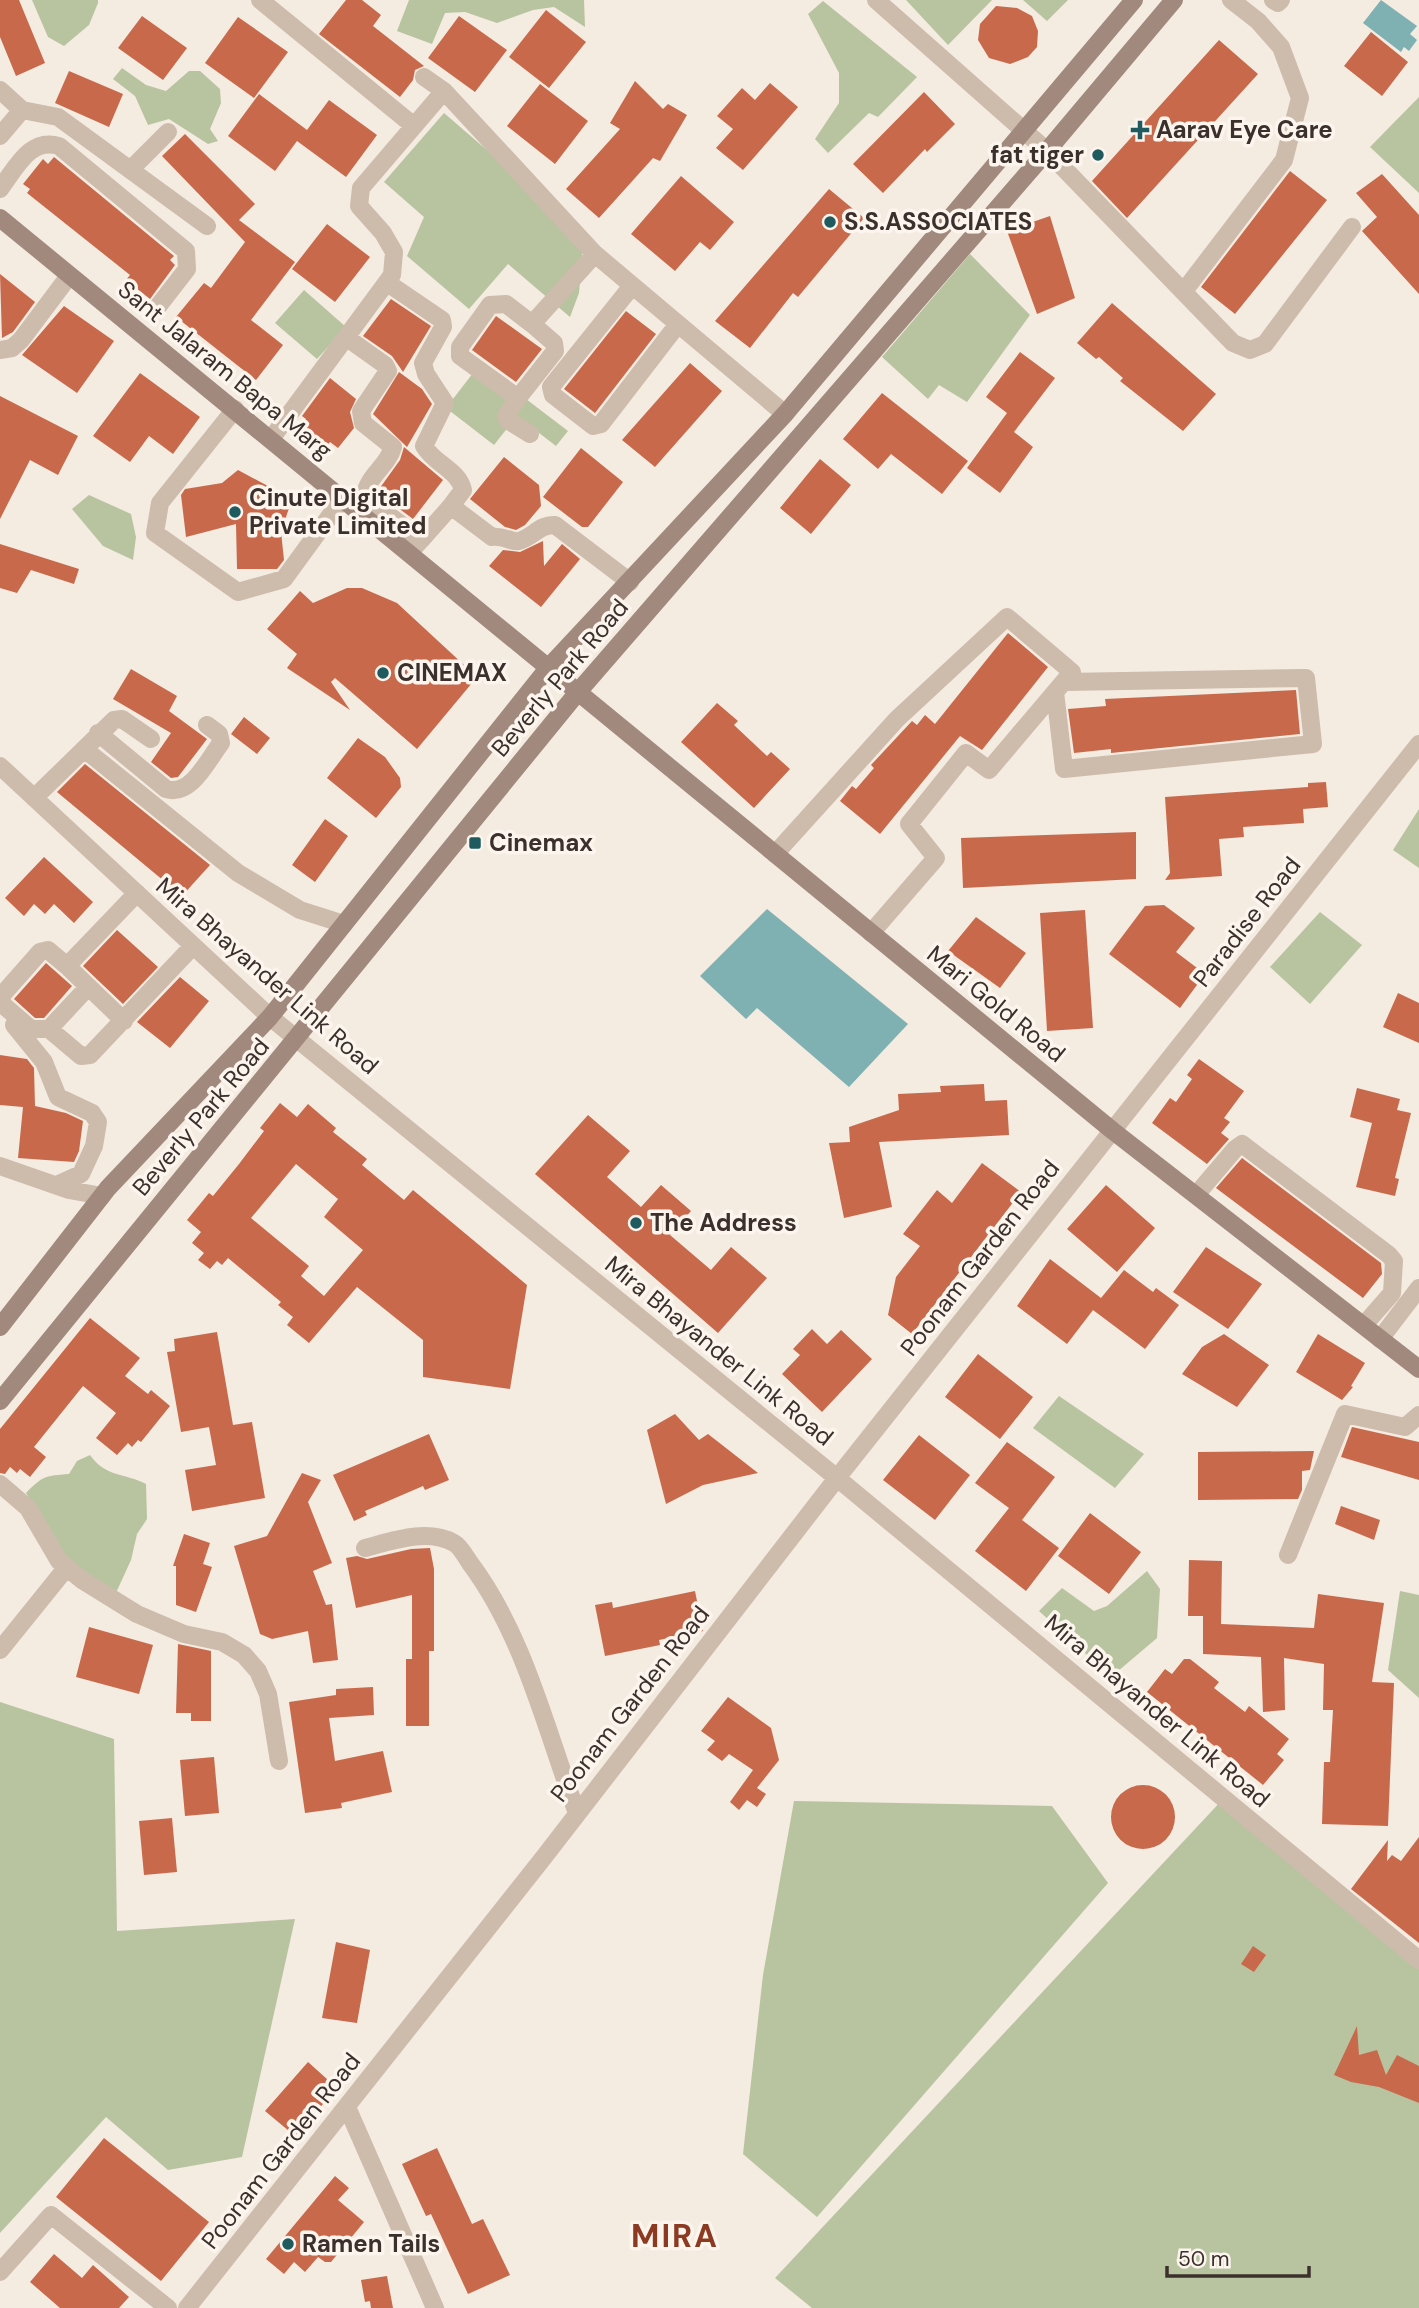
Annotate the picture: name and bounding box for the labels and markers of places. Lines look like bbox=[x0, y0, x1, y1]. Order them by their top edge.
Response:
place label: Aarav Eye Care bbox=[1156, 114, 1333, 145]
marker: Aarav Eye Care bbox=[1130, 120, 1150, 140]
place label: fat tiger bbox=[991, 139, 1084, 170]
marker: fat tiger bbox=[1090, 147, 1106, 163]
place label: S.S.ASSOCIATES bbox=[844, 206, 1032, 237]
marker: S.S.ASSOCIATES bbox=[822, 214, 838, 230]
place label: Cinute Digital Private Limited bbox=[249, 482, 426, 541]
marker: Cinute Digital Private Limited bbox=[227, 504, 243, 520]
place label: CINEMAX bbox=[397, 657, 507, 688]
marker: CINEMAX bbox=[375, 665, 391, 681]
place label: Cinemax bbox=[489, 827, 593, 858]
marker: Cinemax bbox=[467, 835, 483, 851]
place label: The Address bbox=[650, 1207, 797, 1238]
marker: The Address bbox=[628, 1215, 644, 1231]
place label: Ramen Tails bbox=[302, 2228, 440, 2259]
marker: Ramen Tails bbox=[280, 2236, 296, 2252]

